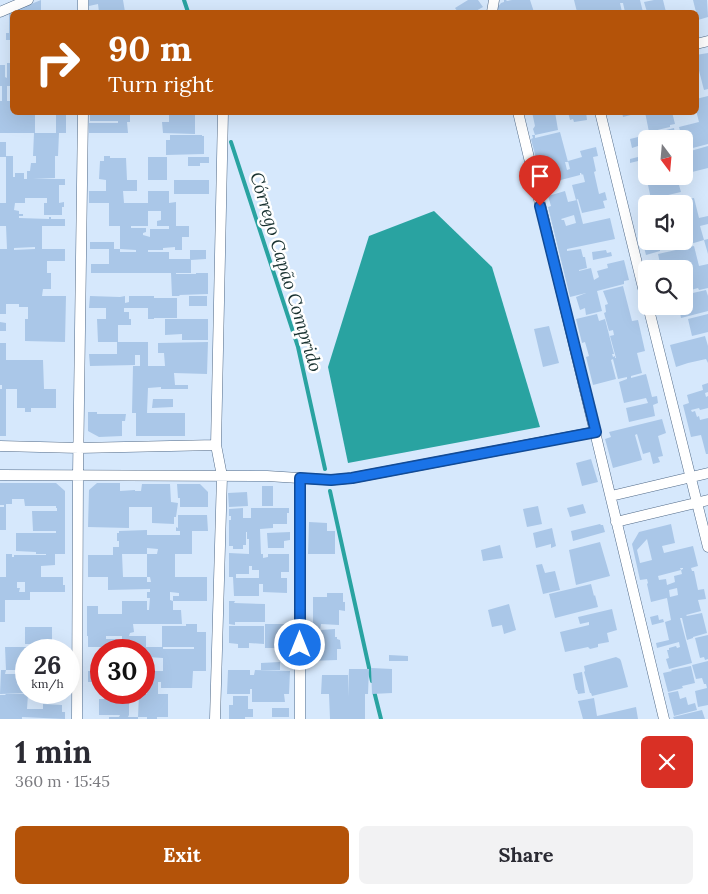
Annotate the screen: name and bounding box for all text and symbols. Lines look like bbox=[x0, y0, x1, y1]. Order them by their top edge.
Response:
text: 90 m bbox=[108, 26, 192, 71]
icon: right bbox=[25, 30, 90, 95]
text: Turn right bbox=[108, 70, 213, 98]
north arrow bbox=[638, 130, 692, 185]
map controls bbox=[638, 130, 693, 315]
pin bbox=[519, 155, 561, 206]
icon: arrive bbox=[526, 162, 554, 190]
water label: Córrego Capão Comprido bbox=[245, 169, 328, 374]
button: sound bbox=[638, 195, 693, 250]
button: search bbox=[638, 260, 693, 315]
position arrow bbox=[273, 618, 325, 670]
speed limit sign: 30 bbox=[90, 639, 155, 704]
text: 26 bbox=[34, 649, 61, 681]
text: km/h bbox=[31, 676, 64, 691]
text: 1 min bbox=[15, 733, 92, 771]
button: close bbox=[641, 736, 693, 788]
text: 360 m · 15:45 bbox=[15, 771, 110, 791]
button: Exit bbox=[15, 826, 349, 884]
button: Share bbox=[359, 826, 693, 884]

